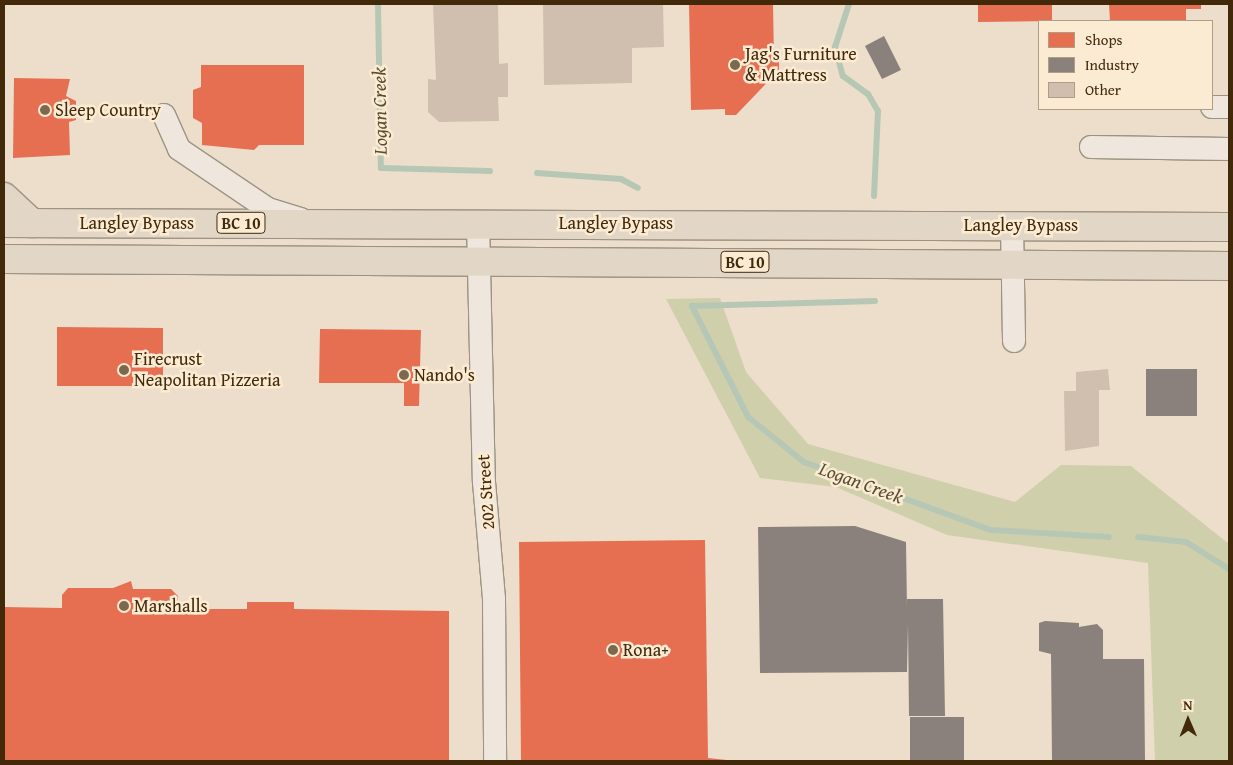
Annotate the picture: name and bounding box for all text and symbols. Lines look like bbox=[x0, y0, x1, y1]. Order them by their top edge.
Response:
legend bbox=[1038, 20, 1213, 110]
text: Shops bbox=[1085, 29, 1122, 50]
place label: Jag's Furniture & Mattress bbox=[745, 44, 857, 86]
text: Industry bbox=[1085, 54, 1139, 75]
marker: Jag's Furniture & Mattress bbox=[729, 59, 741, 71]
water label: Logan Creek bbox=[368, 67, 392, 155]
text: Other bbox=[1085, 79, 1121, 100]
place label: Sleep Country bbox=[55, 99, 161, 121]
marker: Sleep Country bbox=[39, 104, 51, 116]
road number: BC 10 bbox=[216, 210, 266, 237]
street label: Langley Bypass bbox=[80, 212, 194, 234]
street label: Langley Bypass bbox=[559, 212, 673, 234]
street label: Langley Bypass bbox=[964, 214, 1078, 236]
road number: BC 10 bbox=[720, 248, 770, 276]
place label: Firecrust Neapolitan Pizzeria bbox=[134, 349, 281, 392]
marker: Firecrust Neapolitan Pizzeria bbox=[118, 364, 130, 376]
place label: Nando's bbox=[414, 364, 475, 386]
marker: Nando's bbox=[398, 369, 410, 381]
street label: 202 Street bbox=[473, 454, 499, 530]
water label: Logan Creek bbox=[816, 457, 906, 509]
place label: Marshalls bbox=[134, 595, 208, 617]
marker: Marshalls bbox=[118, 600, 130, 612]
place label: Rona+ bbox=[623, 639, 669, 661]
marker: Rona+ bbox=[607, 644, 619, 656]
north arrow bbox=[1163, 695, 1213, 745]
text: N bbox=[1183, 695, 1193, 715]

